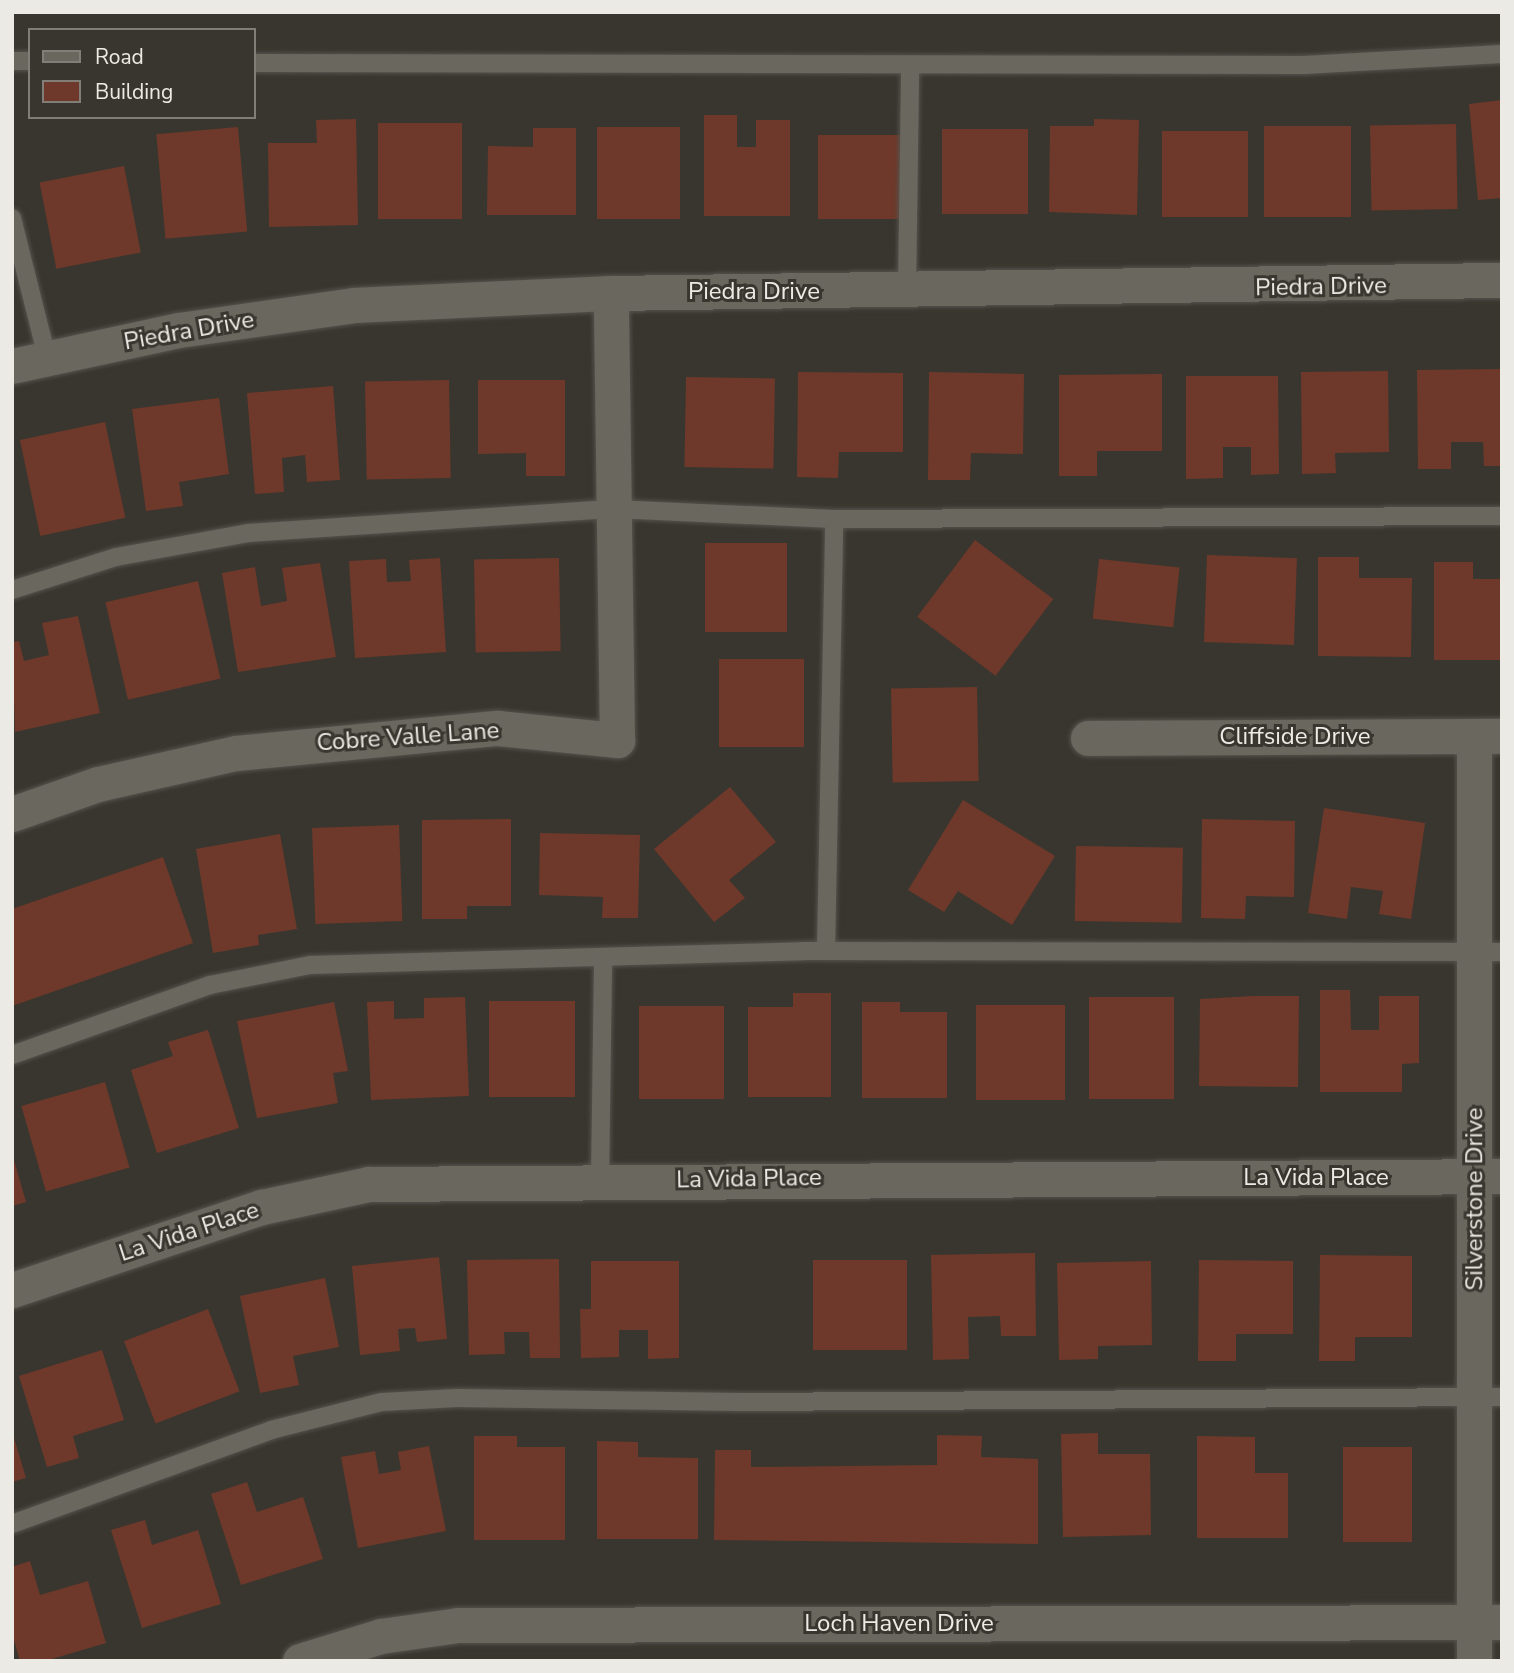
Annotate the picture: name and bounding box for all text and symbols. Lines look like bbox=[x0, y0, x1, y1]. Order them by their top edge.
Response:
legend bbox=[28, 28, 256, 119]
text: Road bbox=[95, 43, 144, 71]
text: Building bbox=[95, 78, 173, 106]
street label: Piedra Drive bbox=[1255, 271, 1387, 303]
street label: Piedra Drive bbox=[688, 278, 820, 306]
street label: Piedra Drive bbox=[122, 305, 256, 357]
street label: Cobre Valle Lane bbox=[316, 716, 500, 758]
street label: Cliffside Drive bbox=[1219, 723, 1371, 751]
street label: Silverstone Drive bbox=[1461, 1107, 1489, 1291]
street label: La Vida Place bbox=[676, 1163, 822, 1195]
street label: La Vida Place bbox=[1243, 1164, 1389, 1192]
street label: La Vida Place bbox=[115, 1196, 263, 1268]
street label: Loch Haven Drive bbox=[804, 1610, 994, 1638]

